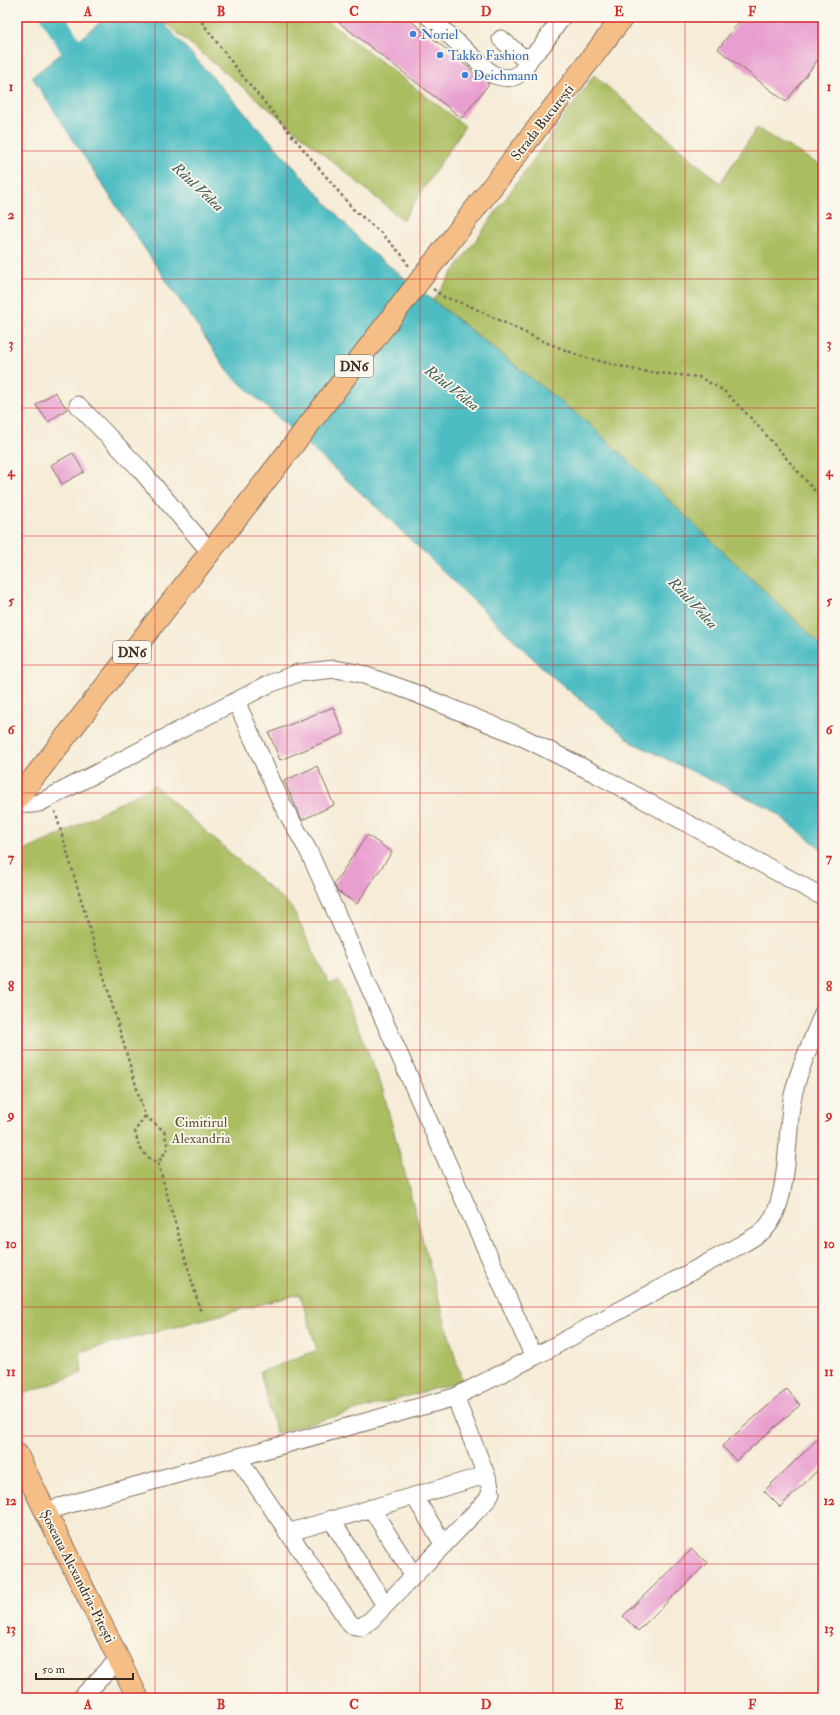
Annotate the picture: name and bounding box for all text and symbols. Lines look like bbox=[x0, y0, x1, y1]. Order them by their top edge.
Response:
text: A bbox=[83, 4, 93, 20]
text: B bbox=[217, 4, 225, 20]
text: C bbox=[349, 4, 359, 20]
text: D bbox=[481, 4, 492, 20]
text: E bbox=[614, 4, 624, 20]
text: F bbox=[748, 4, 757, 20]
place label: Noriel bbox=[421, 26, 459, 43]
marker: Noriel bbox=[408, 29, 418, 39]
place label: Takko Fashion bbox=[448, 47, 529, 64]
marker: Takko Fashion bbox=[435, 50, 445, 60]
place label: Deichmann bbox=[473, 67, 538, 84]
marker: Deichmann bbox=[460, 70, 470, 80]
text: 1 bbox=[9, 79, 14, 95]
text: 1 bbox=[827, 79, 832, 95]
street label: Strada București bbox=[507, 80, 578, 164]
water label: Râul Vedea bbox=[167, 158, 228, 216]
text: 2 bbox=[8, 207, 15, 223]
text: 2 bbox=[826, 207, 833, 223]
text: 3 bbox=[9, 336, 14, 352]
text: 3 bbox=[827, 336, 832, 352]
road number: DN6 bbox=[335, 355, 373, 377]
water label: Râul Vedea bbox=[420, 361, 483, 416]
text: 4 bbox=[6, 464, 15, 480]
text: 4 bbox=[824, 464, 833, 480]
water label: Râul Vedea bbox=[663, 573, 721, 633]
text: 5 bbox=[8, 593, 14, 609]
text: 5 bbox=[826, 593, 832, 609]
road number: DN6 bbox=[113, 641, 151, 663]
text: 6 bbox=[8, 722, 16, 738]
text: 6 bbox=[826, 722, 834, 738]
text: 7 bbox=[8, 850, 15, 866]
text: 7 bbox=[826, 850, 833, 866]
text: 8 bbox=[8, 979, 14, 995]
text: 8 bbox=[826, 979, 832, 995]
text: 9 bbox=[6, 1107, 15, 1123]
text: 9 bbox=[824, 1107, 833, 1123]
park label: Cimitirul Alexandria bbox=[170, 1114, 231, 1147]
text: 10 bbox=[5, 1236, 17, 1252]
text: 10 bbox=[823, 1236, 835, 1252]
text: 11 bbox=[6, 1364, 16, 1380]
text: 11 bbox=[824, 1364, 834, 1380]
text: 12 bbox=[5, 1493, 17, 1509]
text: 12 bbox=[823, 1493, 835, 1509]
street label: Șoseaua Alexandria-Pitești bbox=[37, 1507, 119, 1646]
text: 13 bbox=[6, 1621, 16, 1637]
text: 13 bbox=[824, 1621, 834, 1637]
scale bar bbox=[36, 1655, 133, 1681]
text: 50 m bbox=[42, 1662, 66, 1677]
text: A bbox=[83, 1697, 93, 1713]
text: B bbox=[217, 1697, 225, 1713]
text: C bbox=[349, 1697, 359, 1713]
text: D bbox=[481, 1697, 492, 1713]
text: E bbox=[614, 1697, 624, 1713]
text: F bbox=[748, 1697, 757, 1713]

